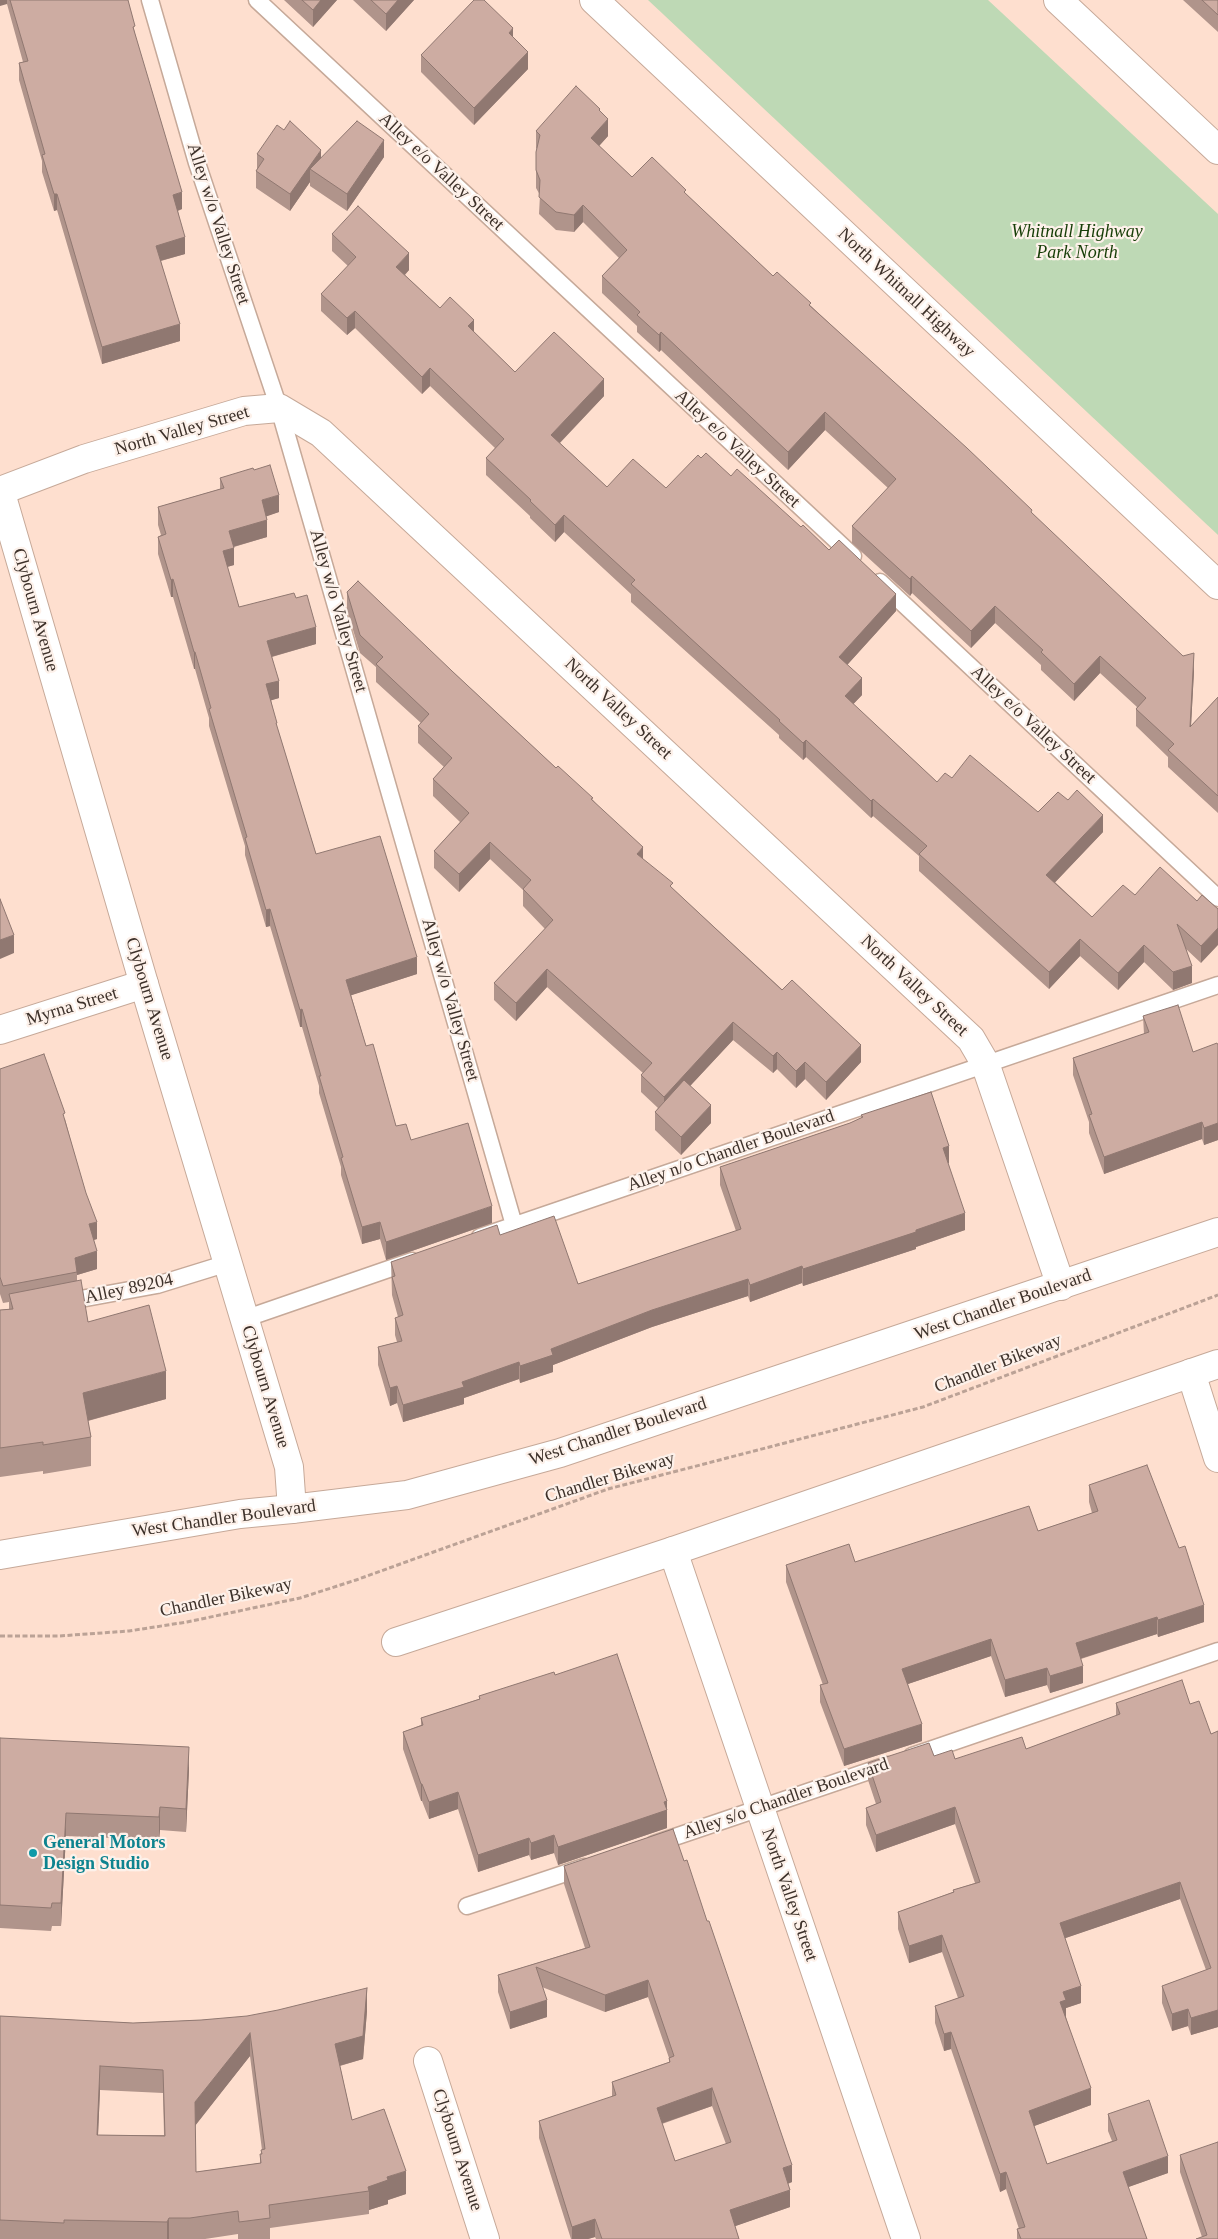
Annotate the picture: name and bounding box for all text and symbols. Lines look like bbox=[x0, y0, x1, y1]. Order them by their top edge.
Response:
street label: Alley e/o Valley Street bbox=[374, 108, 508, 236]
street label: Alley w/o Valley Street bbox=[182, 141, 254, 307]
park label: Whitnall Highway Park North bbox=[1011, 221, 1143, 264]
street label: North Whitnall Highway bbox=[833, 224, 979, 362]
street label: Alley e/o Valley Street bbox=[670, 385, 804, 513]
street label: North Valley Street bbox=[112, 401, 252, 461]
street label: Alley w/o Valley Street bbox=[304, 527, 372, 695]
street label: Clybourn Avenue bbox=[7, 546, 63, 674]
street label: North Valley Street bbox=[560, 654, 676, 764]
street label: Alley e/o Valley Street bbox=[966, 661, 1100, 789]
street label: Alley w/o Valley Street bbox=[416, 916, 484, 1084]
street label: North Valley Street bbox=[856, 931, 972, 1041]
street label: Clybourn Avenue bbox=[120, 935, 178, 1063]
street label: Myrna Street bbox=[24, 983, 120, 1031]
street label: Alley n/o Chandler Boulevard bbox=[625, 1105, 837, 1197]
street label: West Chandler Boulevard bbox=[912, 1265, 1094, 1345]
street label: Alley 89204 bbox=[83, 1269, 175, 1309]
street label: Clybourn Avenue bbox=[236, 1323, 294, 1451]
street label: Chandler Bikeway bbox=[931, 1330, 1065, 1398]
street label: West Chandler Boulevard bbox=[526, 1393, 710, 1471]
street label: Chandler Bikeway bbox=[543, 1448, 677, 1508]
street label: West Chandler Boulevard bbox=[131, 1495, 317, 1543]
street label: Chandler Bikeway bbox=[158, 1573, 294, 1623]
street label: Alley s/o Chandler Boulevard bbox=[681, 1754, 891, 1844]
street label: North Valley Street bbox=[756, 1826, 822, 1964]
place label: General Motors Design Studio bbox=[43, 1832, 165, 1875]
marker: General Motors Design Studio bbox=[27, 1847, 39, 1859]
street label: Clybourn Avenue bbox=[427, 2086, 487, 2214]

